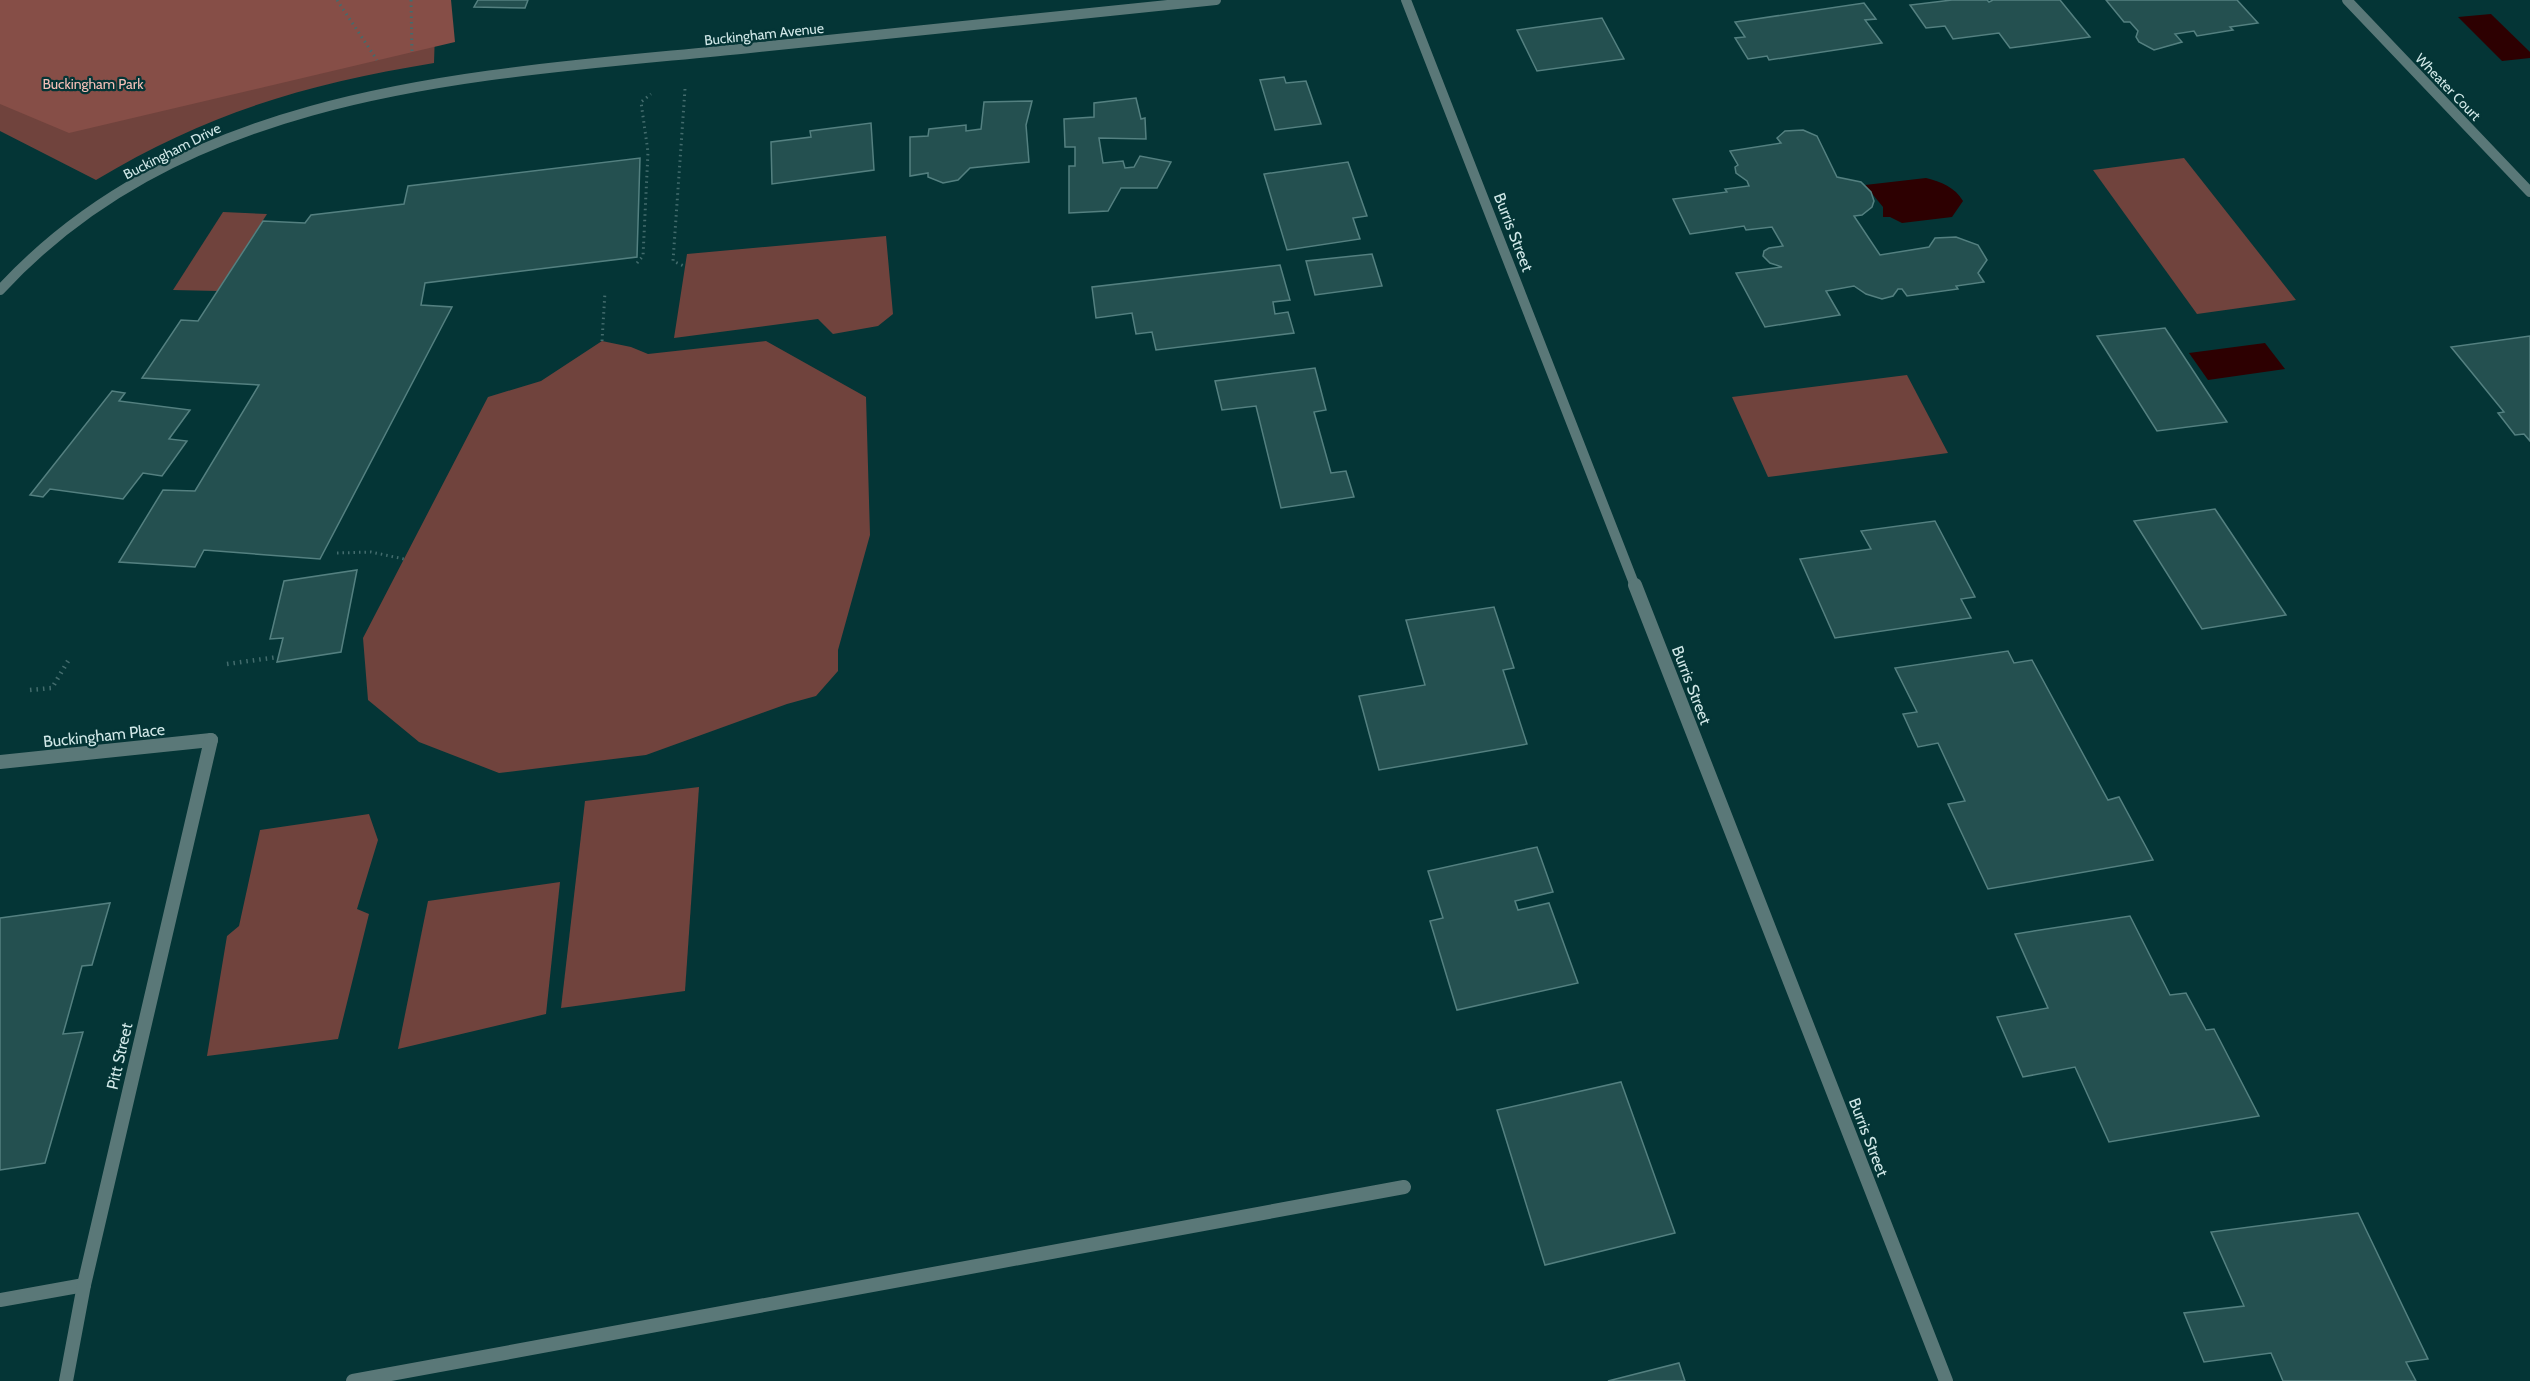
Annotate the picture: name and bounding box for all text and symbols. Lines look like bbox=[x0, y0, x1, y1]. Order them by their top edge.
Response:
street label: Buckingham Avenue bbox=[703, 19, 825, 49]
street label: Wheater Court bbox=[2411, 50, 2485, 125]
park label: Buckingham Park bbox=[43, 75, 144, 93]
street label: Buckingham Drive bbox=[120, 119, 224, 183]
street label: Burris Street bbox=[1490, 190, 1537, 275]
street label: Burris Street bbox=[1668, 643, 1715, 728]
street label: Buckingham Place bbox=[42, 720, 166, 751]
street label: Pitt Street bbox=[103, 1020, 137, 1091]
street label: Burris Street bbox=[1845, 1095, 1892, 1180]

